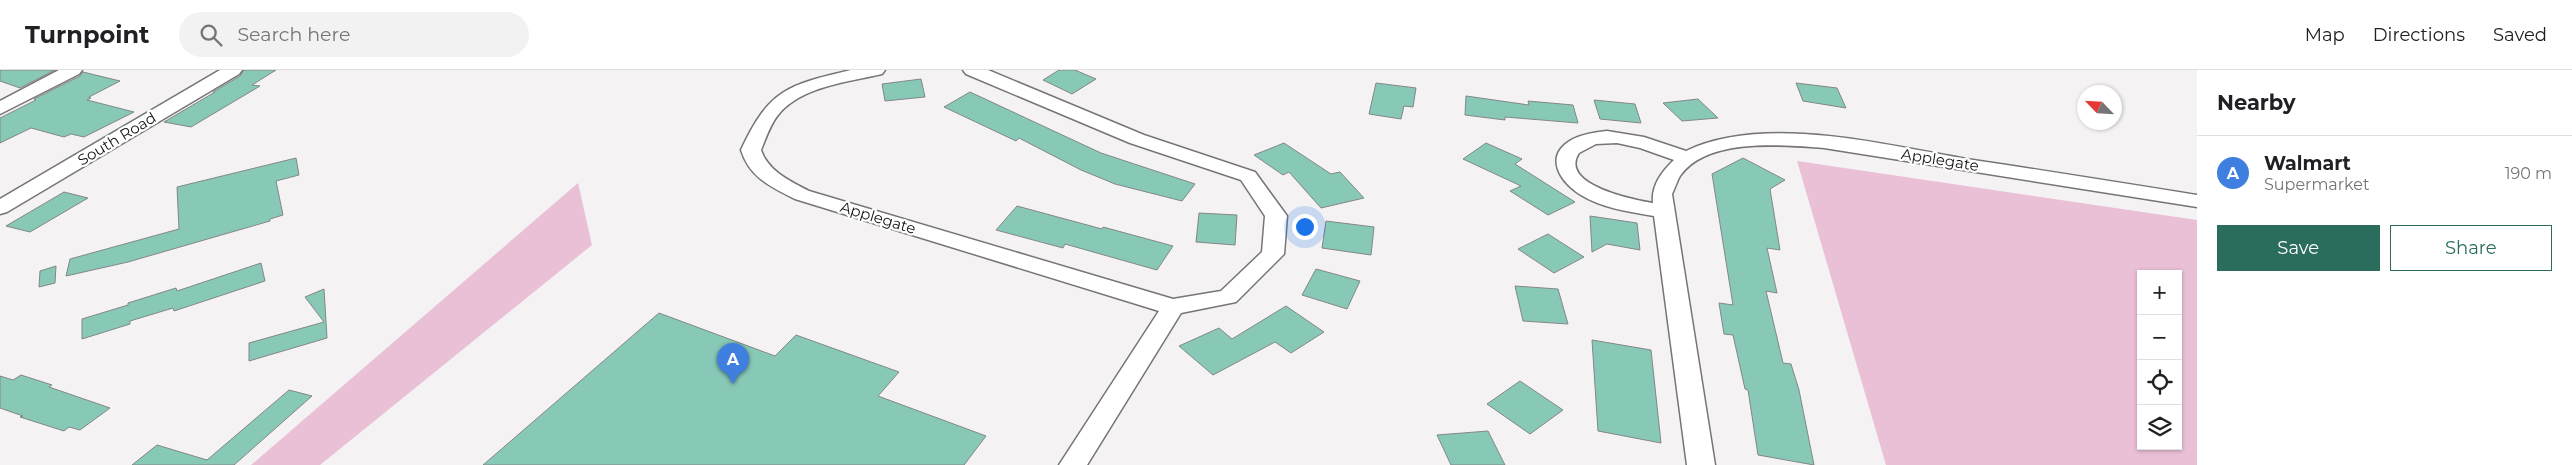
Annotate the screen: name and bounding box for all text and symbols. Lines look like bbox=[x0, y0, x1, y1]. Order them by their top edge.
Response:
search box bbox=[179, 12, 529, 57]
text: Turnpoint bbox=[25, 20, 149, 49]
icon: search bbox=[197, 21, 225, 49]
text: Search here bbox=[237, 23, 350, 46]
text: Map bbox=[2305, 24, 2345, 46]
text: Directions bbox=[2373, 24, 2465, 46]
text: Saved bbox=[2493, 24, 2547, 46]
north arrow bbox=[2077, 85, 2122, 130]
text: Nearby bbox=[2217, 90, 2296, 115]
street label: South Road bbox=[74, 108, 159, 169]
street label: Applegate bbox=[1900, 144, 1980, 175]
text: Walmart bbox=[2264, 152, 2351, 175]
text: A bbox=[2227, 164, 2239, 183]
text: 190 m bbox=[2505, 164, 2552, 183]
text: Supermarket bbox=[2264, 175, 2370, 194]
street label: Applegate bbox=[838, 197, 918, 238]
your location bbox=[1292, 214, 1318, 240]
button: Save bbox=[2217, 225, 2380, 271]
button: Share bbox=[2390, 225, 2552, 271]
map controls bbox=[2137, 270, 2182, 450]
button: + bbox=[2137, 270, 2182, 315]
button: − bbox=[2137, 315, 2182, 360]
pin: A bbox=[717, 343, 749, 384]
button: locate bbox=[2137, 360, 2182, 405]
button: layers bbox=[2137, 405, 2182, 450]

